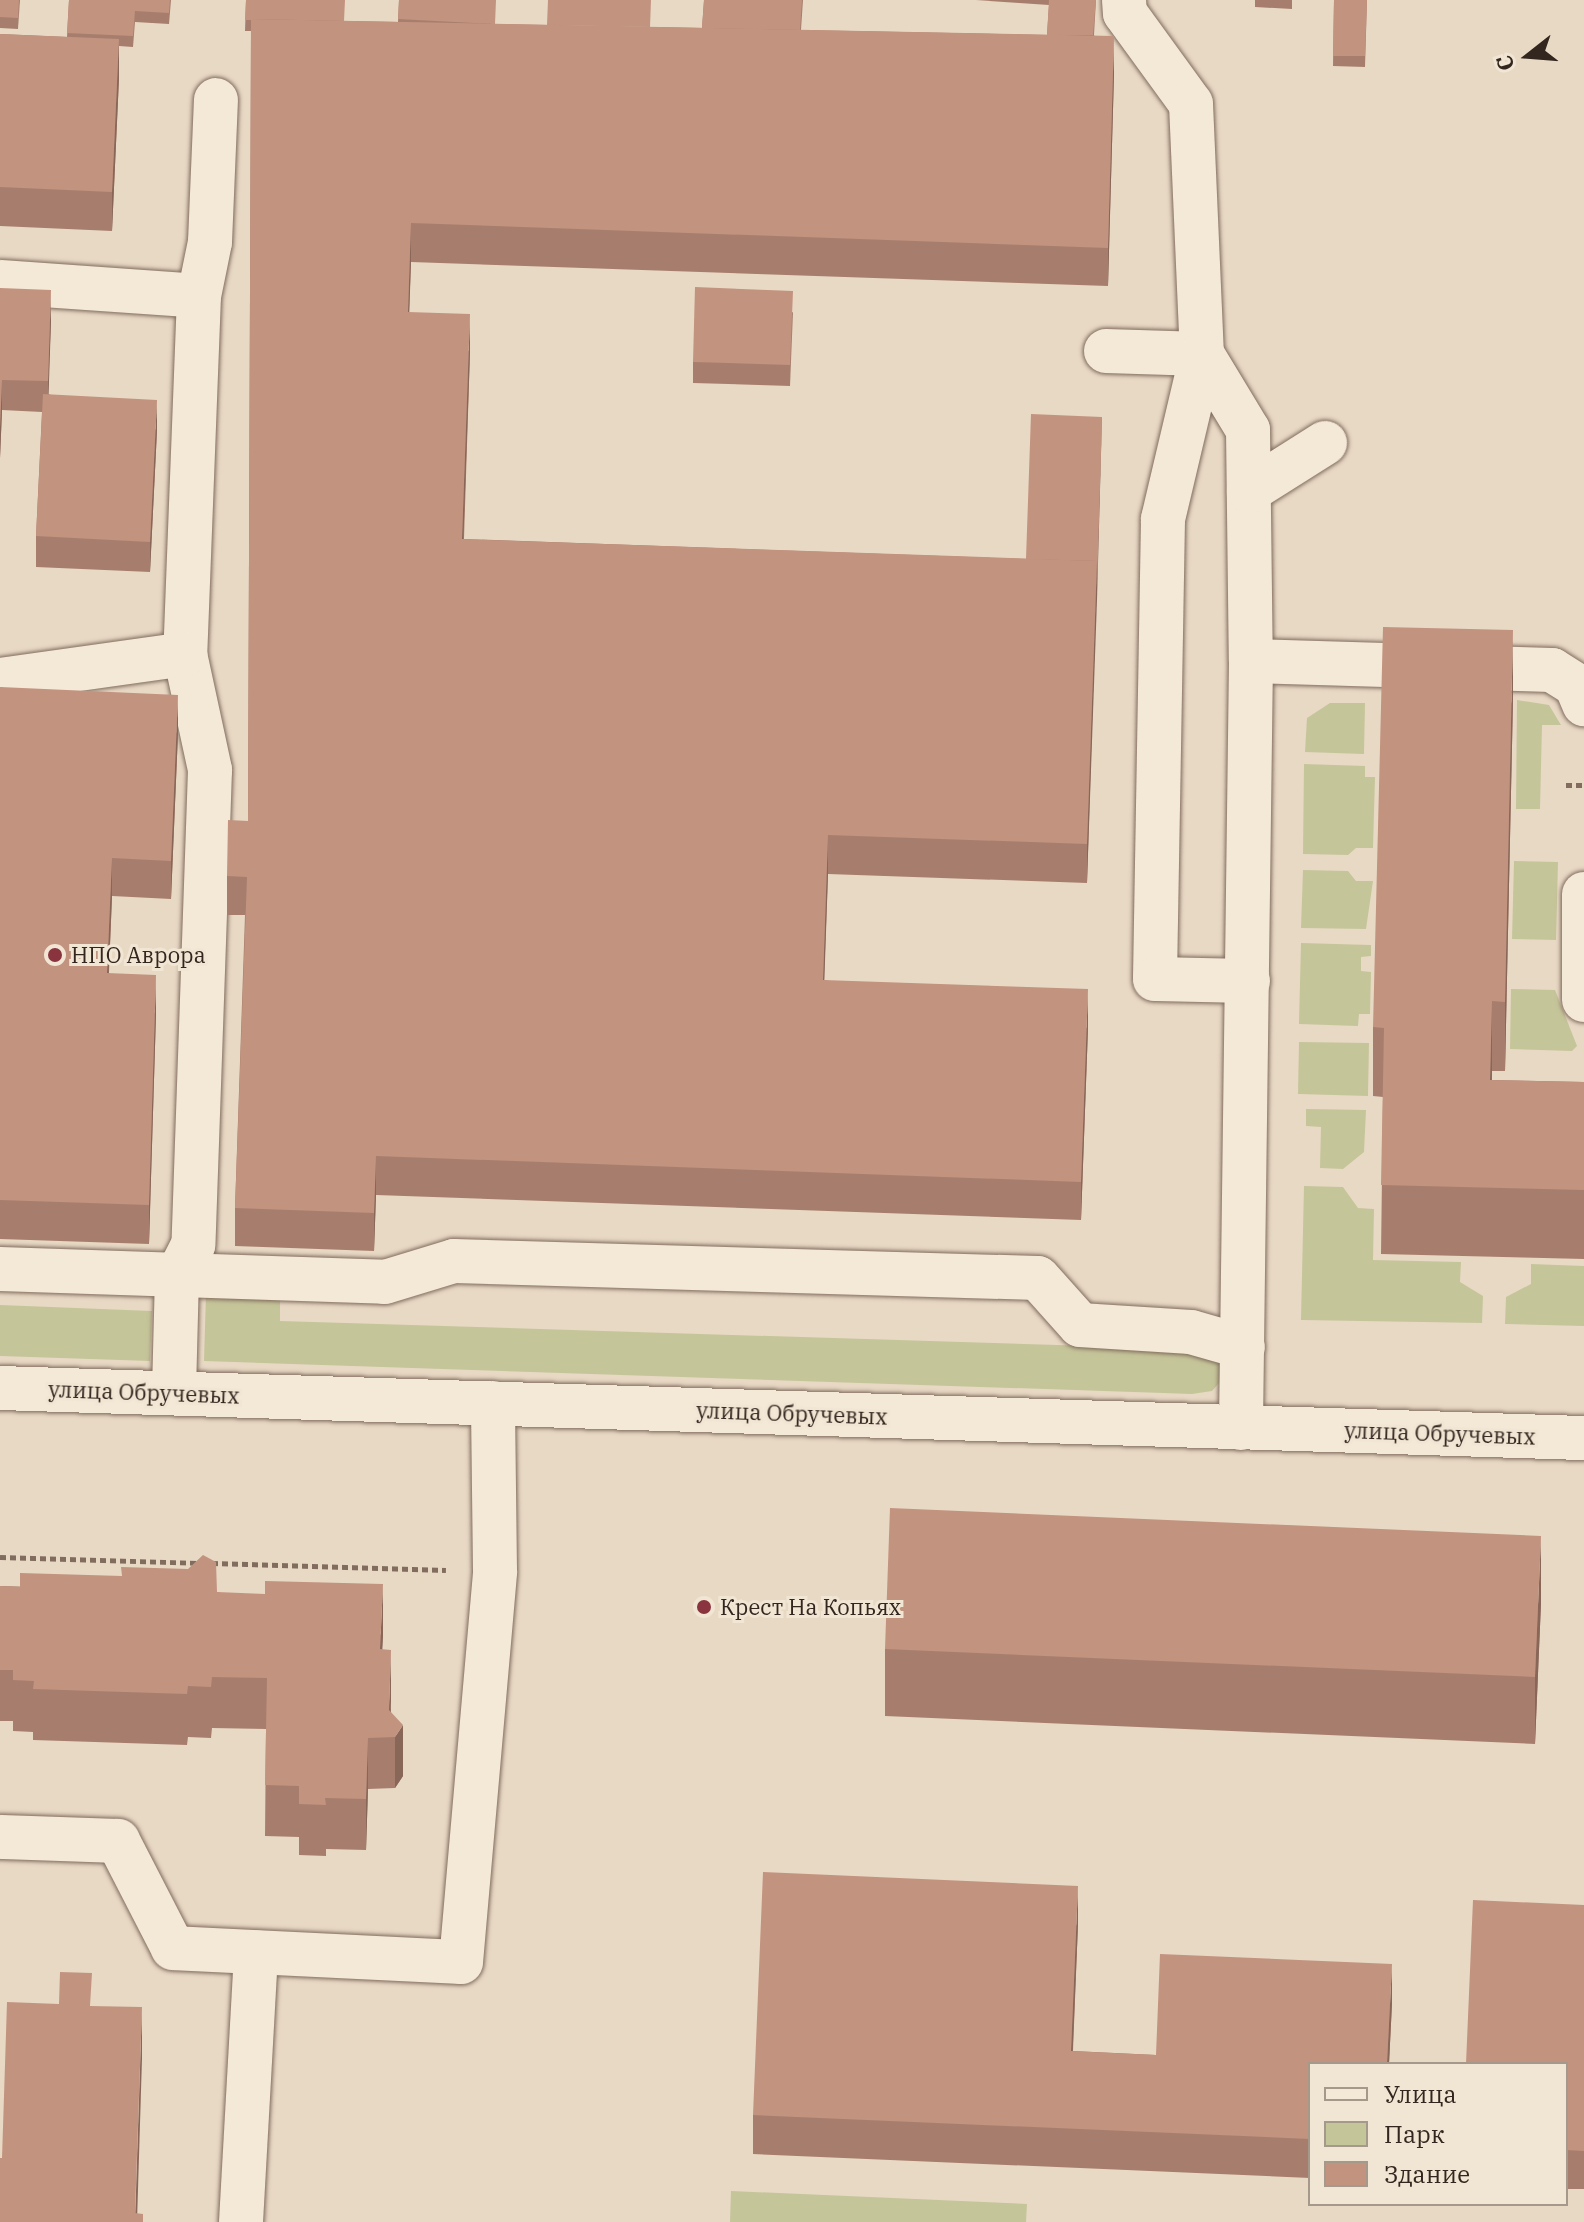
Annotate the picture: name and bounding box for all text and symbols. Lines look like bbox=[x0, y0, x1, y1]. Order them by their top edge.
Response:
north arrow bbox=[1488, 16, 1568, 96]
text: С bbox=[1489, 52, 1521, 74]
place label: НПО Аврора bbox=[71, 942, 206, 968]
marker: НПО Аврора bbox=[46, 946, 64, 964]
street label: улица Обручевых bbox=[48, 1375, 240, 1409]
street label: улица Обручевых bbox=[696, 1396, 888, 1430]
street label: улица Обручевых bbox=[1344, 1416, 1536, 1450]
place label: Крест На Копьях bbox=[720, 1594, 901, 1620]
marker: Крест На Копьях bbox=[695, 1598, 713, 1616]
legend bbox=[1308, 2062, 1568, 2206]
text: Улица bbox=[1384, 2078, 1457, 2110]
text: Парк bbox=[1384, 2118, 1445, 2150]
text: Здание bbox=[1384, 2158, 1470, 2190]

